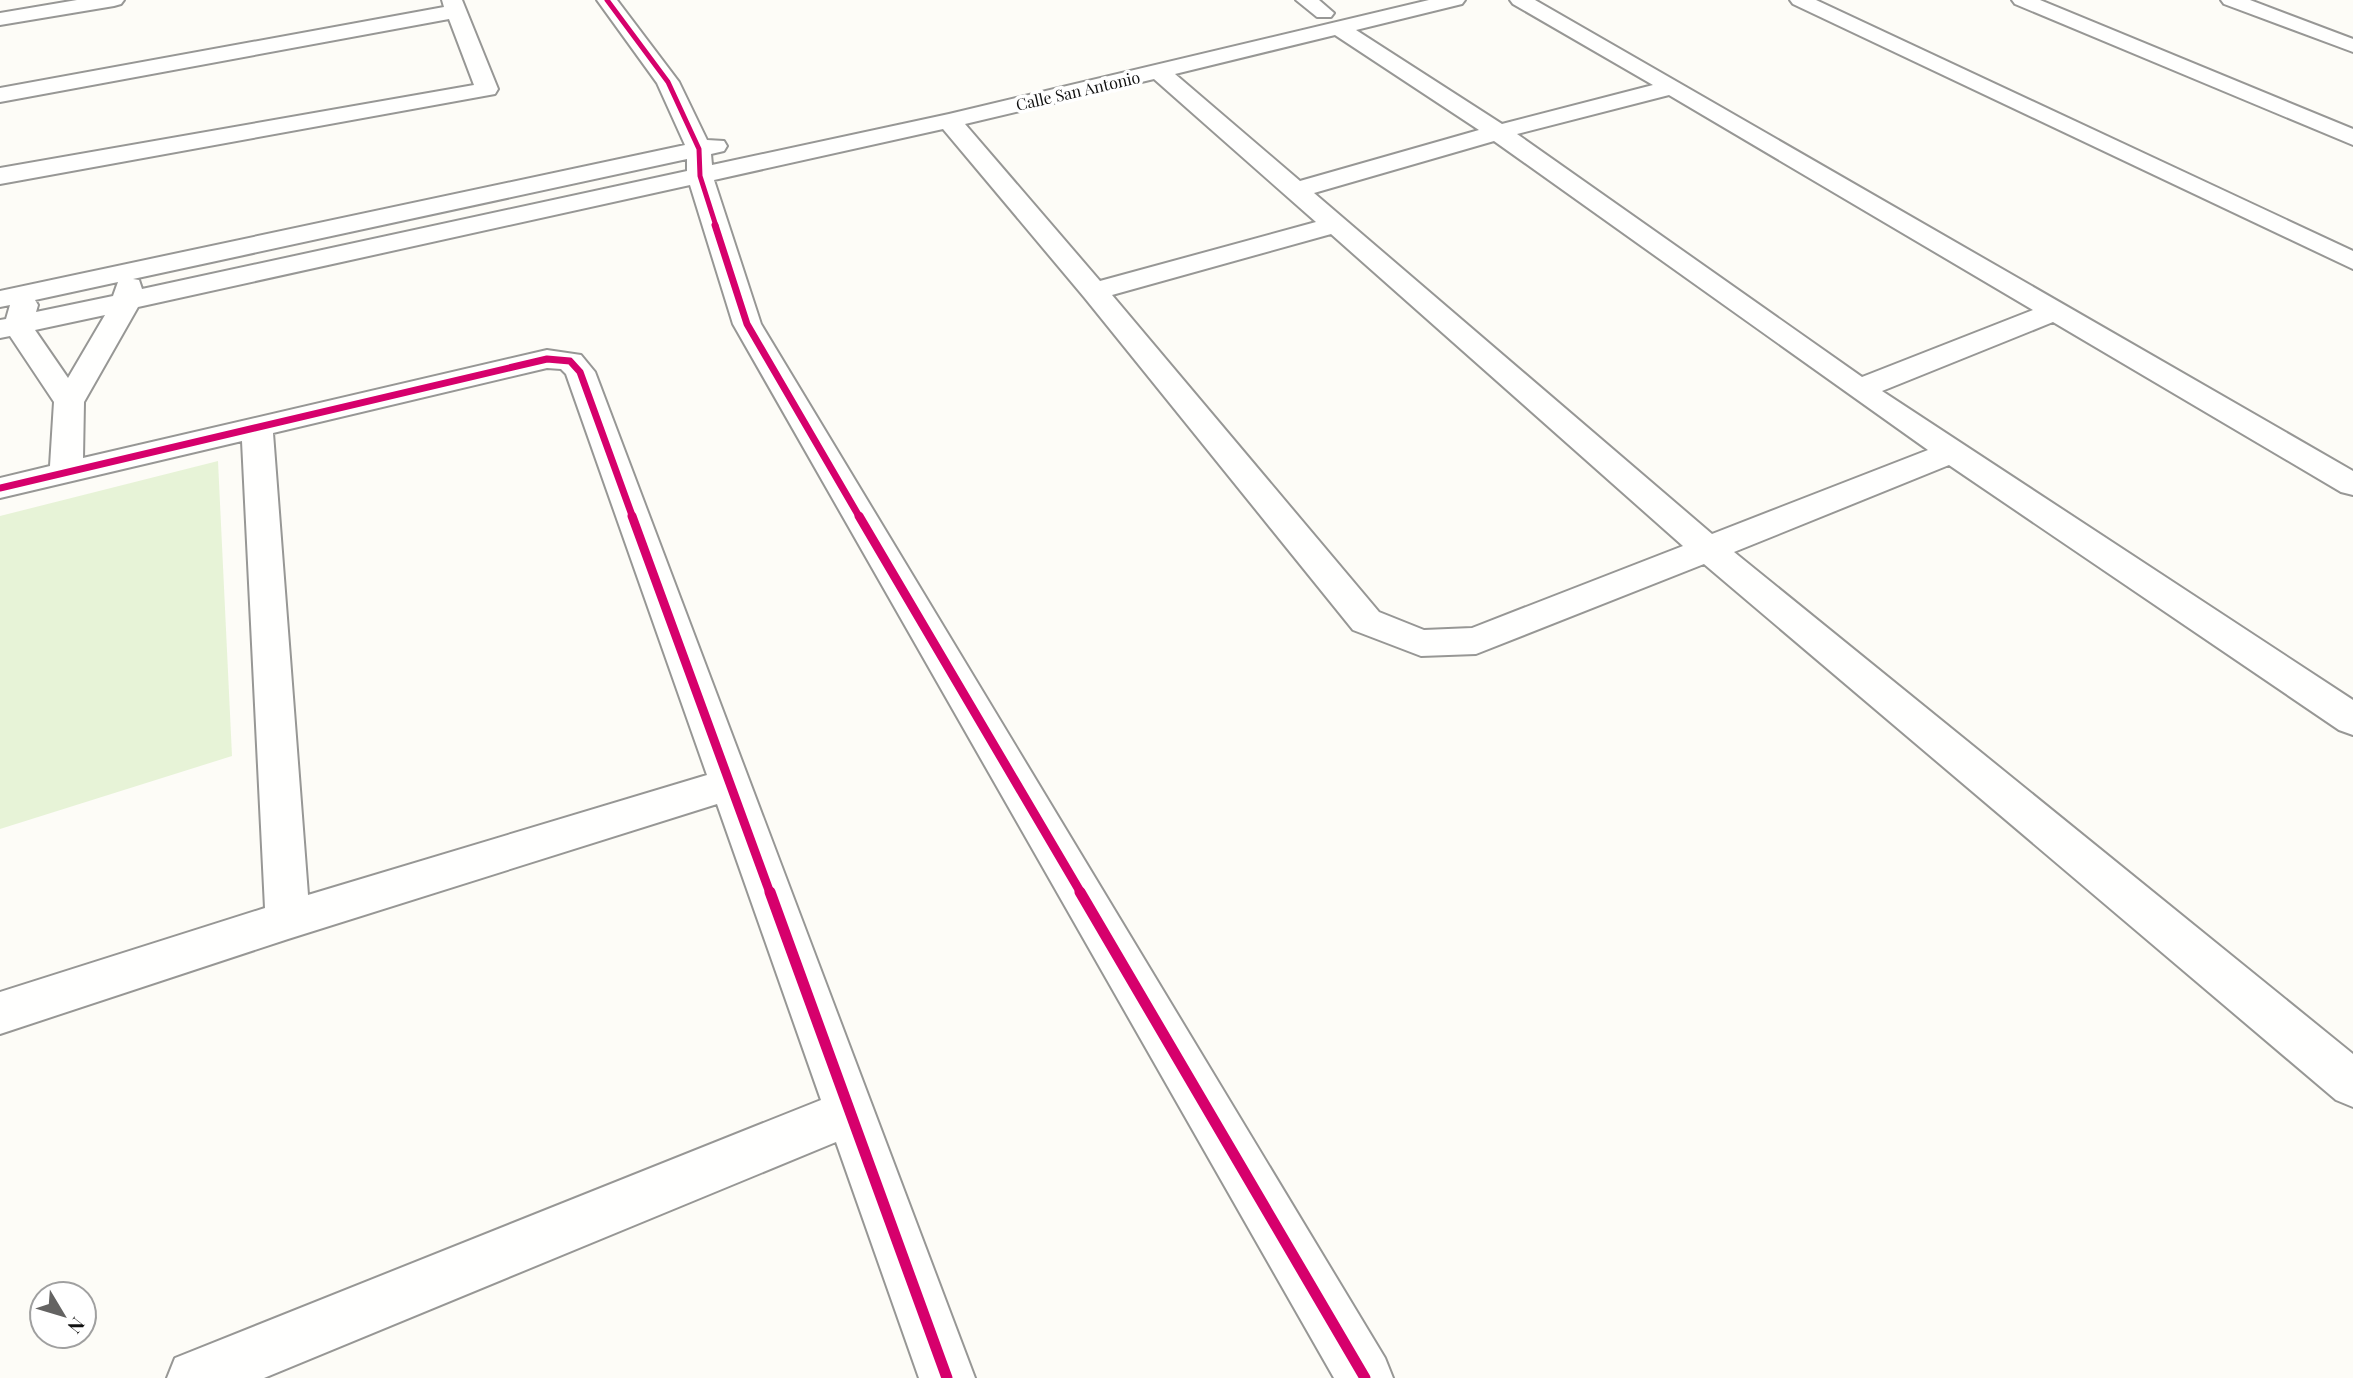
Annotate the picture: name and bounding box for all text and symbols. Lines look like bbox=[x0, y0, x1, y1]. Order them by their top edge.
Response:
street label: Calle San Antonio bbox=[1014, 66, 1142, 115]
north arrow bbox=[28, 1280, 98, 1350]
text: N bbox=[63, 1313, 92, 1340]

